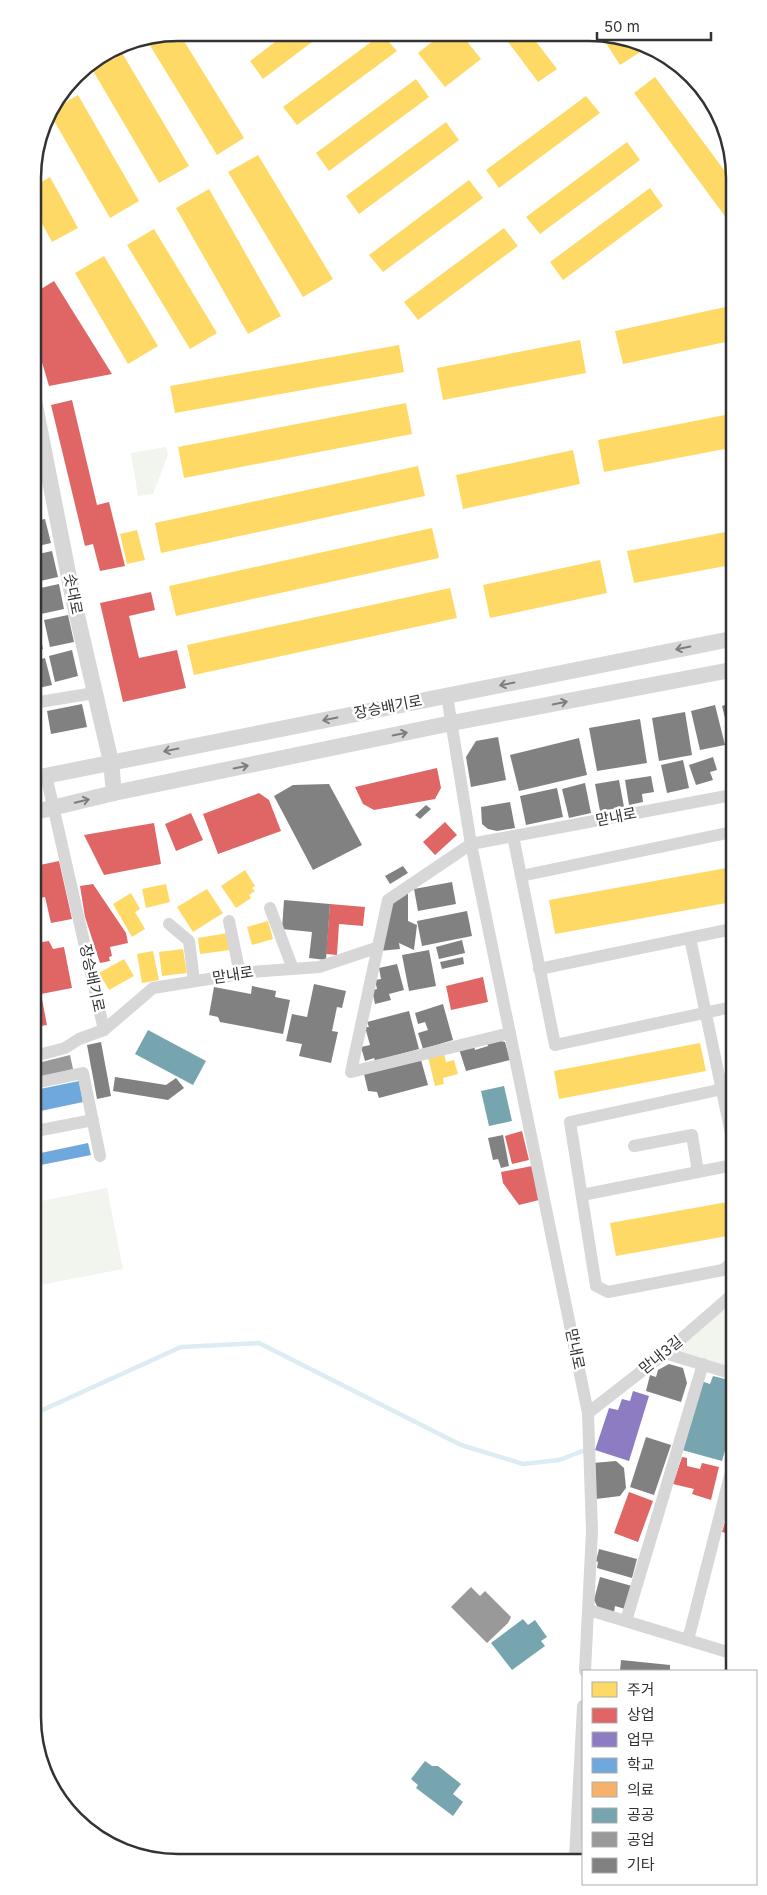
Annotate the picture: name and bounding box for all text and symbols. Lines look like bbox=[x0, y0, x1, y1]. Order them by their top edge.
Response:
scale bar bbox=[597, 10, 711, 42]
text: 50 m bbox=[604, 17, 640, 36]
street label: 솟대로 bbox=[60, 572, 87, 616]
one-way arrow bbox=[676, 644, 692, 654]
one-way arrow bbox=[499, 679, 515, 689]
street label: 장승배기로 bbox=[352, 691, 424, 722]
one-way arrow bbox=[551, 697, 567, 707]
one-way arrow bbox=[323, 714, 339, 724]
one-way arrow bbox=[392, 729, 408, 738]
one-way arrow bbox=[163, 746, 179, 755]
one-way arrow bbox=[233, 762, 249, 771]
one-way arrow bbox=[74, 796, 90, 805]
street label: 맏내로 bbox=[594, 803, 638, 830]
street label: 장승배기로 bbox=[76, 942, 109, 1014]
street label: 맏내로 bbox=[211, 962, 255, 987]
street label: 맏내로 bbox=[562, 1327, 589, 1371]
street label: 맏내3길 bbox=[635, 1331, 686, 1378]
legend bbox=[582, 1670, 757, 1885]
text: 주거 bbox=[627, 1680, 655, 1699]
text: 상업 bbox=[627, 1705, 655, 1724]
text: 업무 bbox=[627, 1730, 655, 1749]
text: 학교 bbox=[627, 1755, 655, 1774]
text: 의료 bbox=[627, 1780, 655, 1799]
text: 공공 bbox=[627, 1805, 655, 1824]
text: 공업 bbox=[627, 1830, 655, 1849]
text: 기타 bbox=[627, 1855, 655, 1874]

